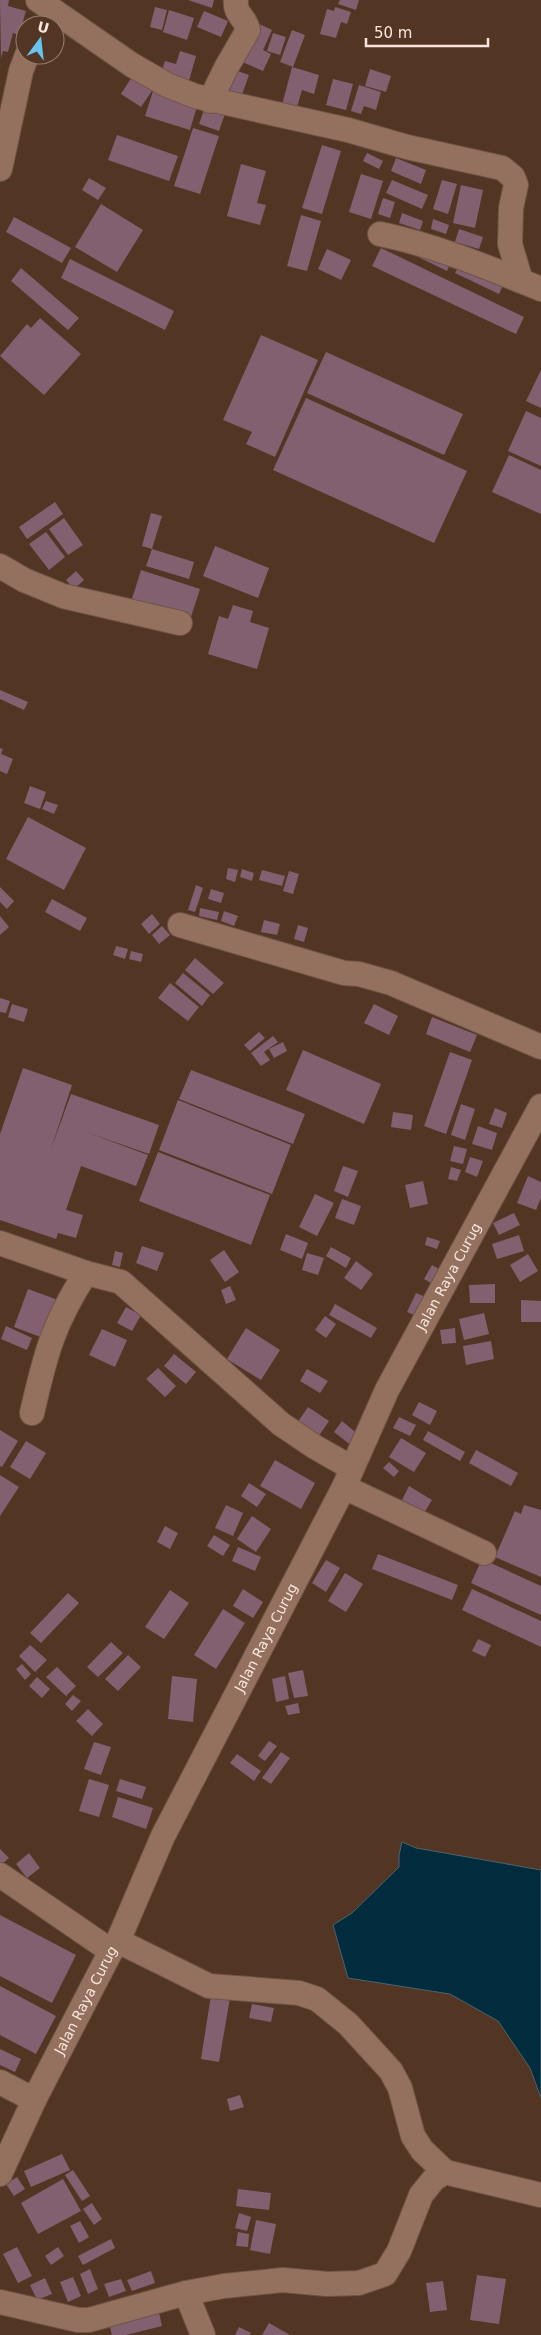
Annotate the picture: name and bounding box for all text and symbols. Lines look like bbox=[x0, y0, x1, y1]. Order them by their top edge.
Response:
north arrow bbox=[15, 15, 65, 65]
scale bar bbox=[366, 15, 488, 47]
text: U bbox=[36, 18, 51, 37]
text: 50 m bbox=[374, 24, 412, 42]
street label: Jalan Raya Curug bbox=[412, 1220, 484, 1334]
street label: Jalan Raya Curug bbox=[231, 1581, 301, 1696]
street label: Jalan Raya Curug bbox=[51, 1942, 120, 2058]

